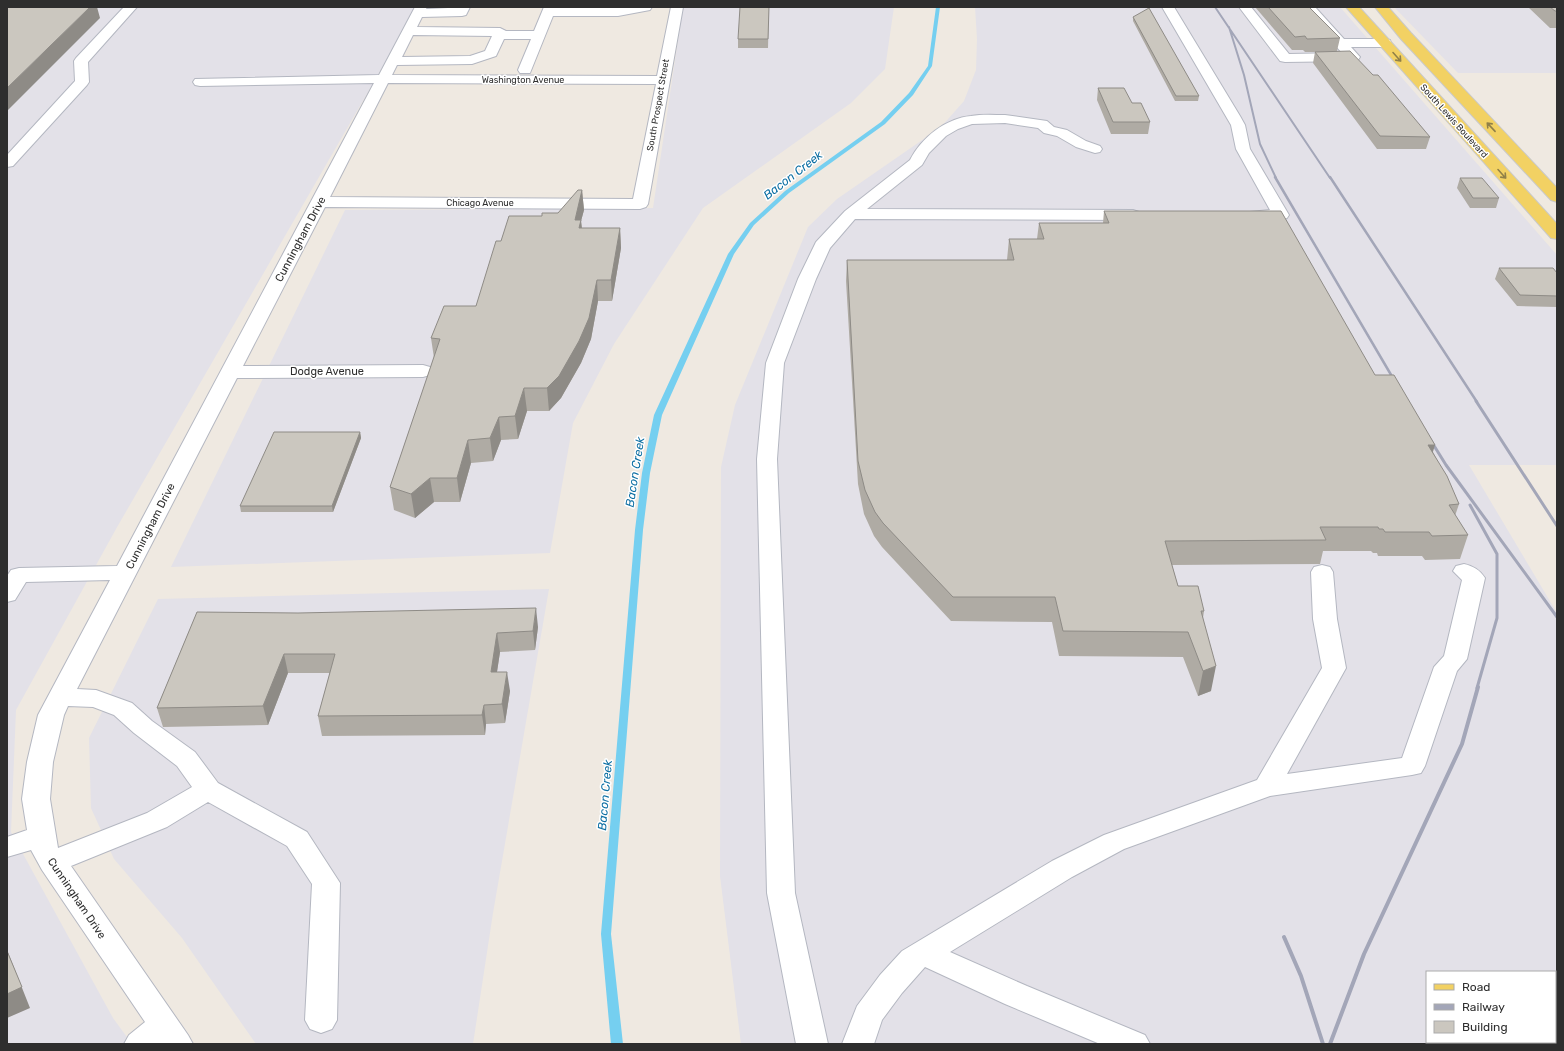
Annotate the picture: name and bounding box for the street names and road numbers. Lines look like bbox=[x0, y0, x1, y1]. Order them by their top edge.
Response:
street label: South Prospect Street bbox=[645, 58, 671, 152]
street label: Washington Avenue bbox=[482, 75, 564, 85]
street label: South Lewis Boulevard bbox=[1418, 82, 1490, 160]
street label: Cunningham Drive bbox=[272, 194, 328, 284]
street label: Chicago Avenue bbox=[446, 198, 514, 208]
street label: Dodge Avenue bbox=[290, 365, 364, 378]
street label: Cunningham Drive bbox=[123, 481, 178, 571]
street label: Cunningham Drive bbox=[45, 855, 109, 941]

